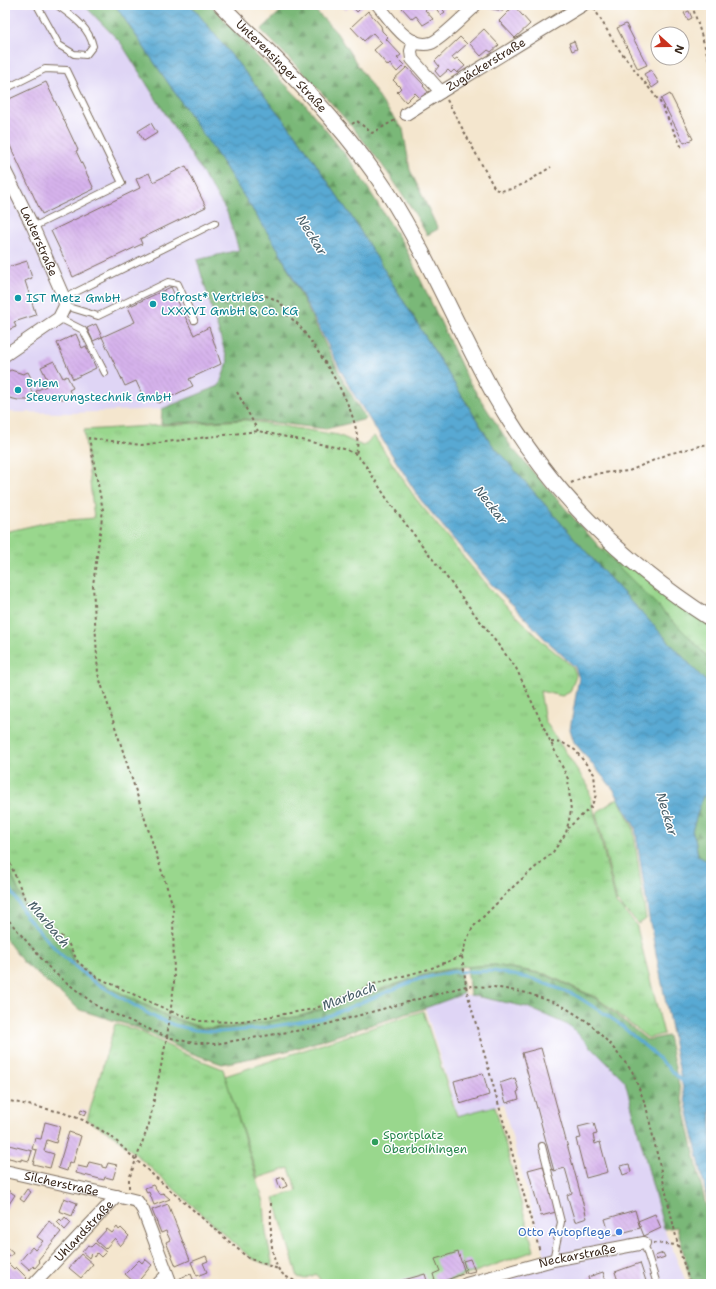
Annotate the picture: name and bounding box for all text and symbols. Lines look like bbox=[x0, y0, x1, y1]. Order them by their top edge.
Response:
street label: Unterensinger Straße bbox=[232, 16, 331, 116]
north arrow bbox=[650, 26, 690, 66]
street label: Zugäckerstraße bbox=[443, 34, 529, 95]
text: N bbox=[670, 43, 687, 56]
street label: Lauterstraße bbox=[16, 204, 62, 279]
water label: Neckar bbox=[293, 212, 332, 259]
place label: Bofrost* Vertriebs LXXXVI GmbH & Co. KG bbox=[161, 289, 298, 319]
place label: IST Metz GmbH bbox=[26, 290, 121, 306]
marker: IST Metz GmbH bbox=[13, 293, 23, 303]
marker: Bofrost* Vertriebs LXXXVI GmbH & Co. KG bbox=[148, 299, 158, 309]
place label: Briem Steuerungstechnik GmbH bbox=[26, 375, 172, 405]
marker: Briem Steuerungstechnik GmbH bbox=[13, 385, 23, 395]
water label: Neckar bbox=[471, 482, 512, 529]
water label: Neckar bbox=[652, 790, 682, 839]
water label: Marbach bbox=[24, 897, 74, 951]
water label: Marbach bbox=[320, 978, 378, 1014]
place label: Sportplatz Oberboihingen bbox=[383, 1127, 467, 1157]
marker: Sportplatz Oberboihingen bbox=[370, 1137, 380, 1147]
street label: Silcherstraße bbox=[23, 1168, 101, 1200]
street label: Uhlandstraße bbox=[51, 1196, 117, 1265]
place label: Otto Autopflege bbox=[518, 1224, 611, 1240]
marker: Otto Autopflege bbox=[614, 1227, 624, 1237]
street label: Neckarstraße bbox=[537, 1240, 618, 1272]

